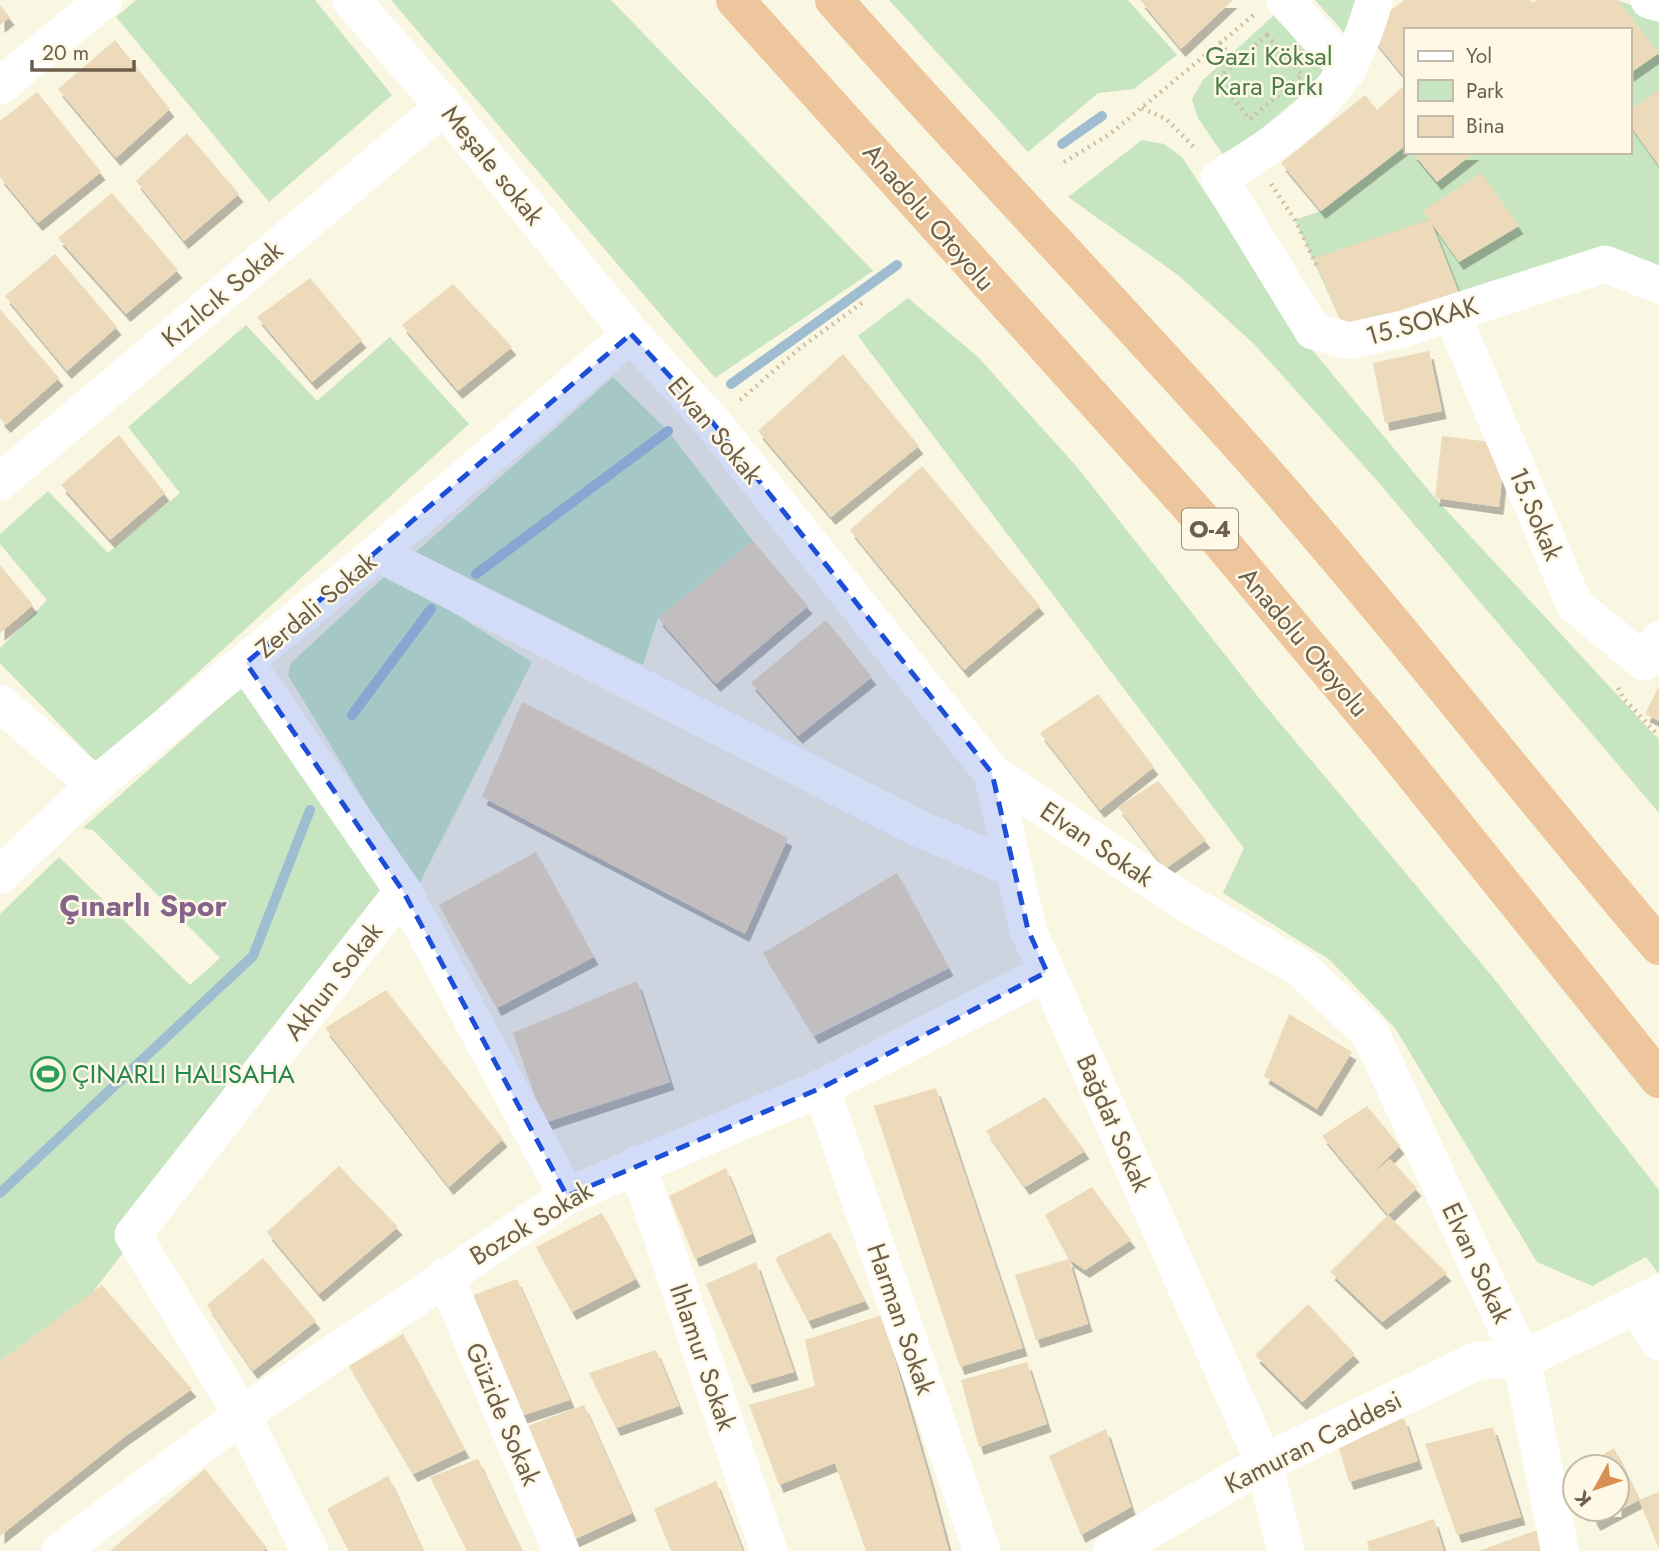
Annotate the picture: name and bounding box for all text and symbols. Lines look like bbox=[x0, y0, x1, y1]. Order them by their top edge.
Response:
scale bar bbox=[32, 28, 133, 72]
legend bbox=[1404, 28, 1631, 154]
park label: Gazi Köksal Kara Parkı bbox=[1205, 37, 1333, 105]
text: 20 m bbox=[42, 38, 89, 68]
text: Yol bbox=[1466, 41, 1492, 71]
text: Park bbox=[1466, 76, 1504, 106]
street label: Meşale sokak bbox=[433, 97, 554, 234]
text: Bina bbox=[1466, 111, 1504, 141]
street label: Anadolu Otoyolu bbox=[854, 135, 1004, 299]
street label: Kızılcık Sokak bbox=[153, 231, 291, 356]
street label: 15.SOKAK bbox=[1361, 287, 1483, 355]
street label: Elvan Sokak bbox=[659, 368, 772, 492]
street label: 15.Sokak bbox=[1499, 461, 1573, 567]
road number: O-4 bbox=[1182, 508, 1238, 550]
street label: Zerdali Sokak bbox=[247, 543, 385, 667]
street label: Anadolu Otoyolu bbox=[1230, 559, 1378, 725]
street label: Elvan Sokak bbox=[1033, 792, 1162, 896]
district label: Çınarlı Spor bbox=[59, 884, 228, 927]
street label: Akhun Sokak bbox=[275, 913, 392, 1048]
street label: Bağdat Sokak bbox=[1067, 1048, 1161, 1198]
sports icon: ÇINARLI HALISAHA bbox=[29, 1055, 67, 1093]
place label: ÇINARLI HALISAHA bbox=[72, 1055, 296, 1093]
street label: Bozok Sokak bbox=[462, 1171, 600, 1275]
street label: Elvan Sokak bbox=[1432, 1196, 1522, 1330]
street label: Harman Sokak bbox=[857, 1238, 945, 1400]
street label: Ihlamur Sokak bbox=[660, 1278, 746, 1436]
street label: Güzide Sokak bbox=[456, 1336, 550, 1492]
street label: Kamuran Caddesi bbox=[1218, 1381, 1408, 1503]
north arrow bbox=[1561, 1453, 1631, 1523]
text: K bbox=[1568, 1484, 1598, 1512]

